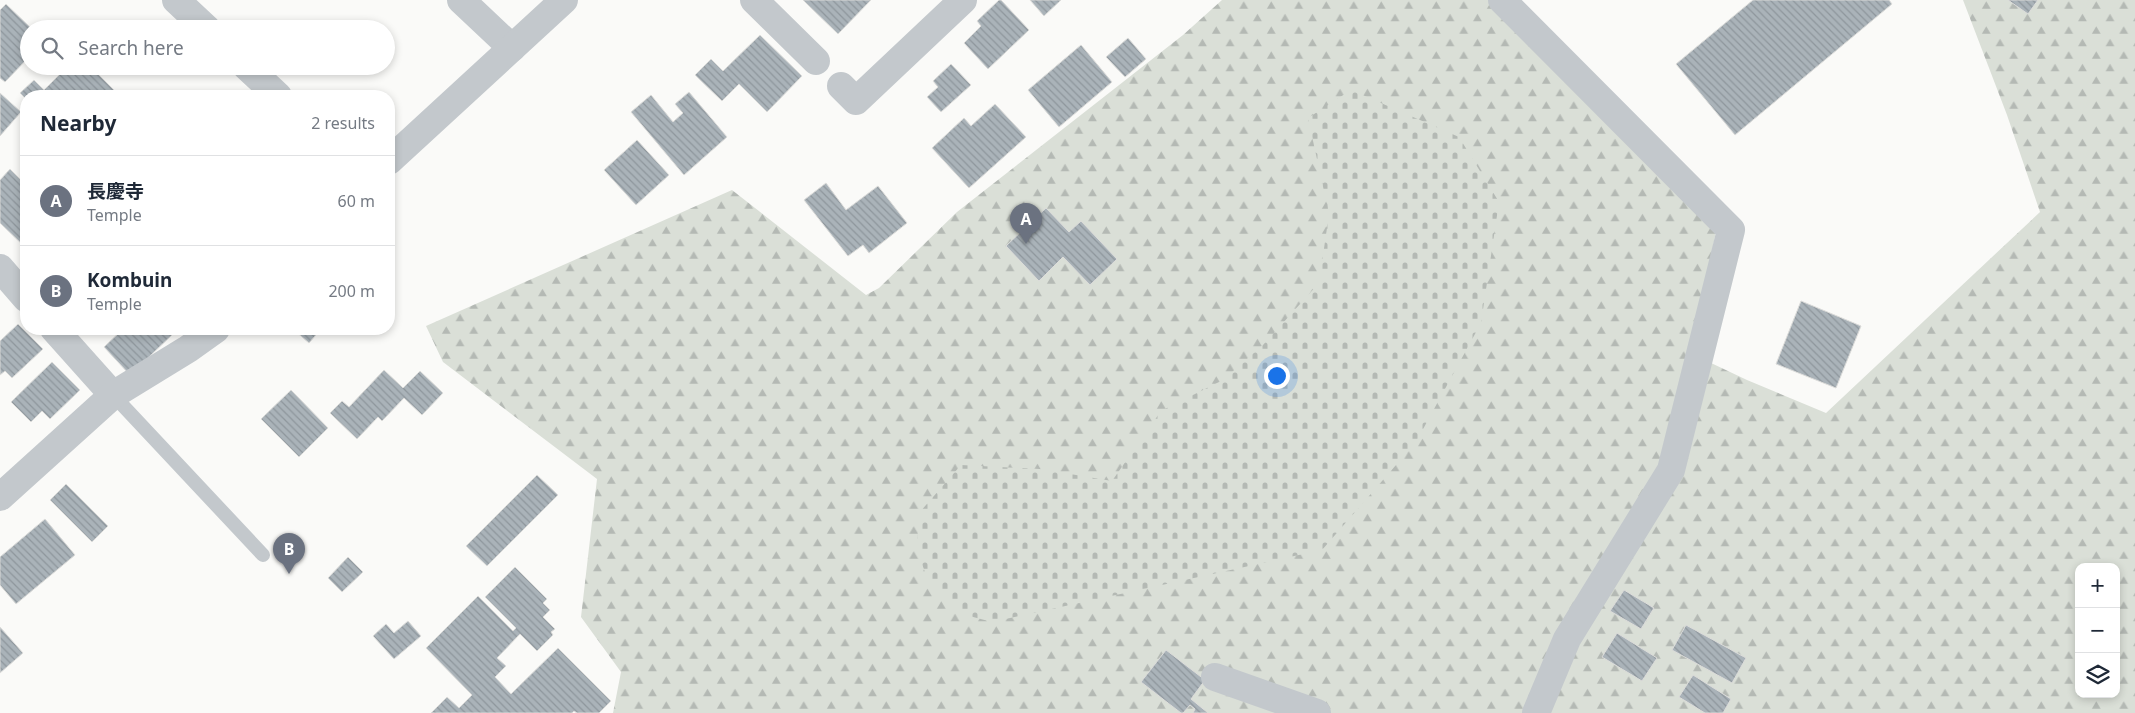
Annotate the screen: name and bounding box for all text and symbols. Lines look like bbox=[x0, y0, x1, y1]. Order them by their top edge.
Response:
search box bbox=[20, 20, 395, 75]
icon: search bbox=[38, 34, 66, 62]
text: Search here bbox=[78, 35, 184, 61]
text: Nearby bbox=[40, 109, 116, 137]
text: 2 results bbox=[311, 112, 375, 134]
text: 長慶寺 bbox=[87, 178, 144, 204]
text: A bbox=[50, 190, 62, 212]
text: 60 m bbox=[338, 190, 375, 212]
pin: A bbox=[1010, 203, 1042, 244]
text: Temple bbox=[87, 204, 142, 226]
text: Kombuin bbox=[87, 267, 172, 293]
text: B bbox=[51, 280, 61, 302]
text: 200 m bbox=[328, 280, 375, 302]
text: Temple bbox=[87, 293, 142, 315]
your location bbox=[1264, 363, 1290, 389]
pin: B bbox=[273, 533, 305, 574]
map controls bbox=[2075, 563, 2120, 698]
button: + bbox=[2075, 563, 2120, 608]
button: − bbox=[2075, 608, 2120, 653]
button: layers bbox=[2075, 653, 2120, 698]

